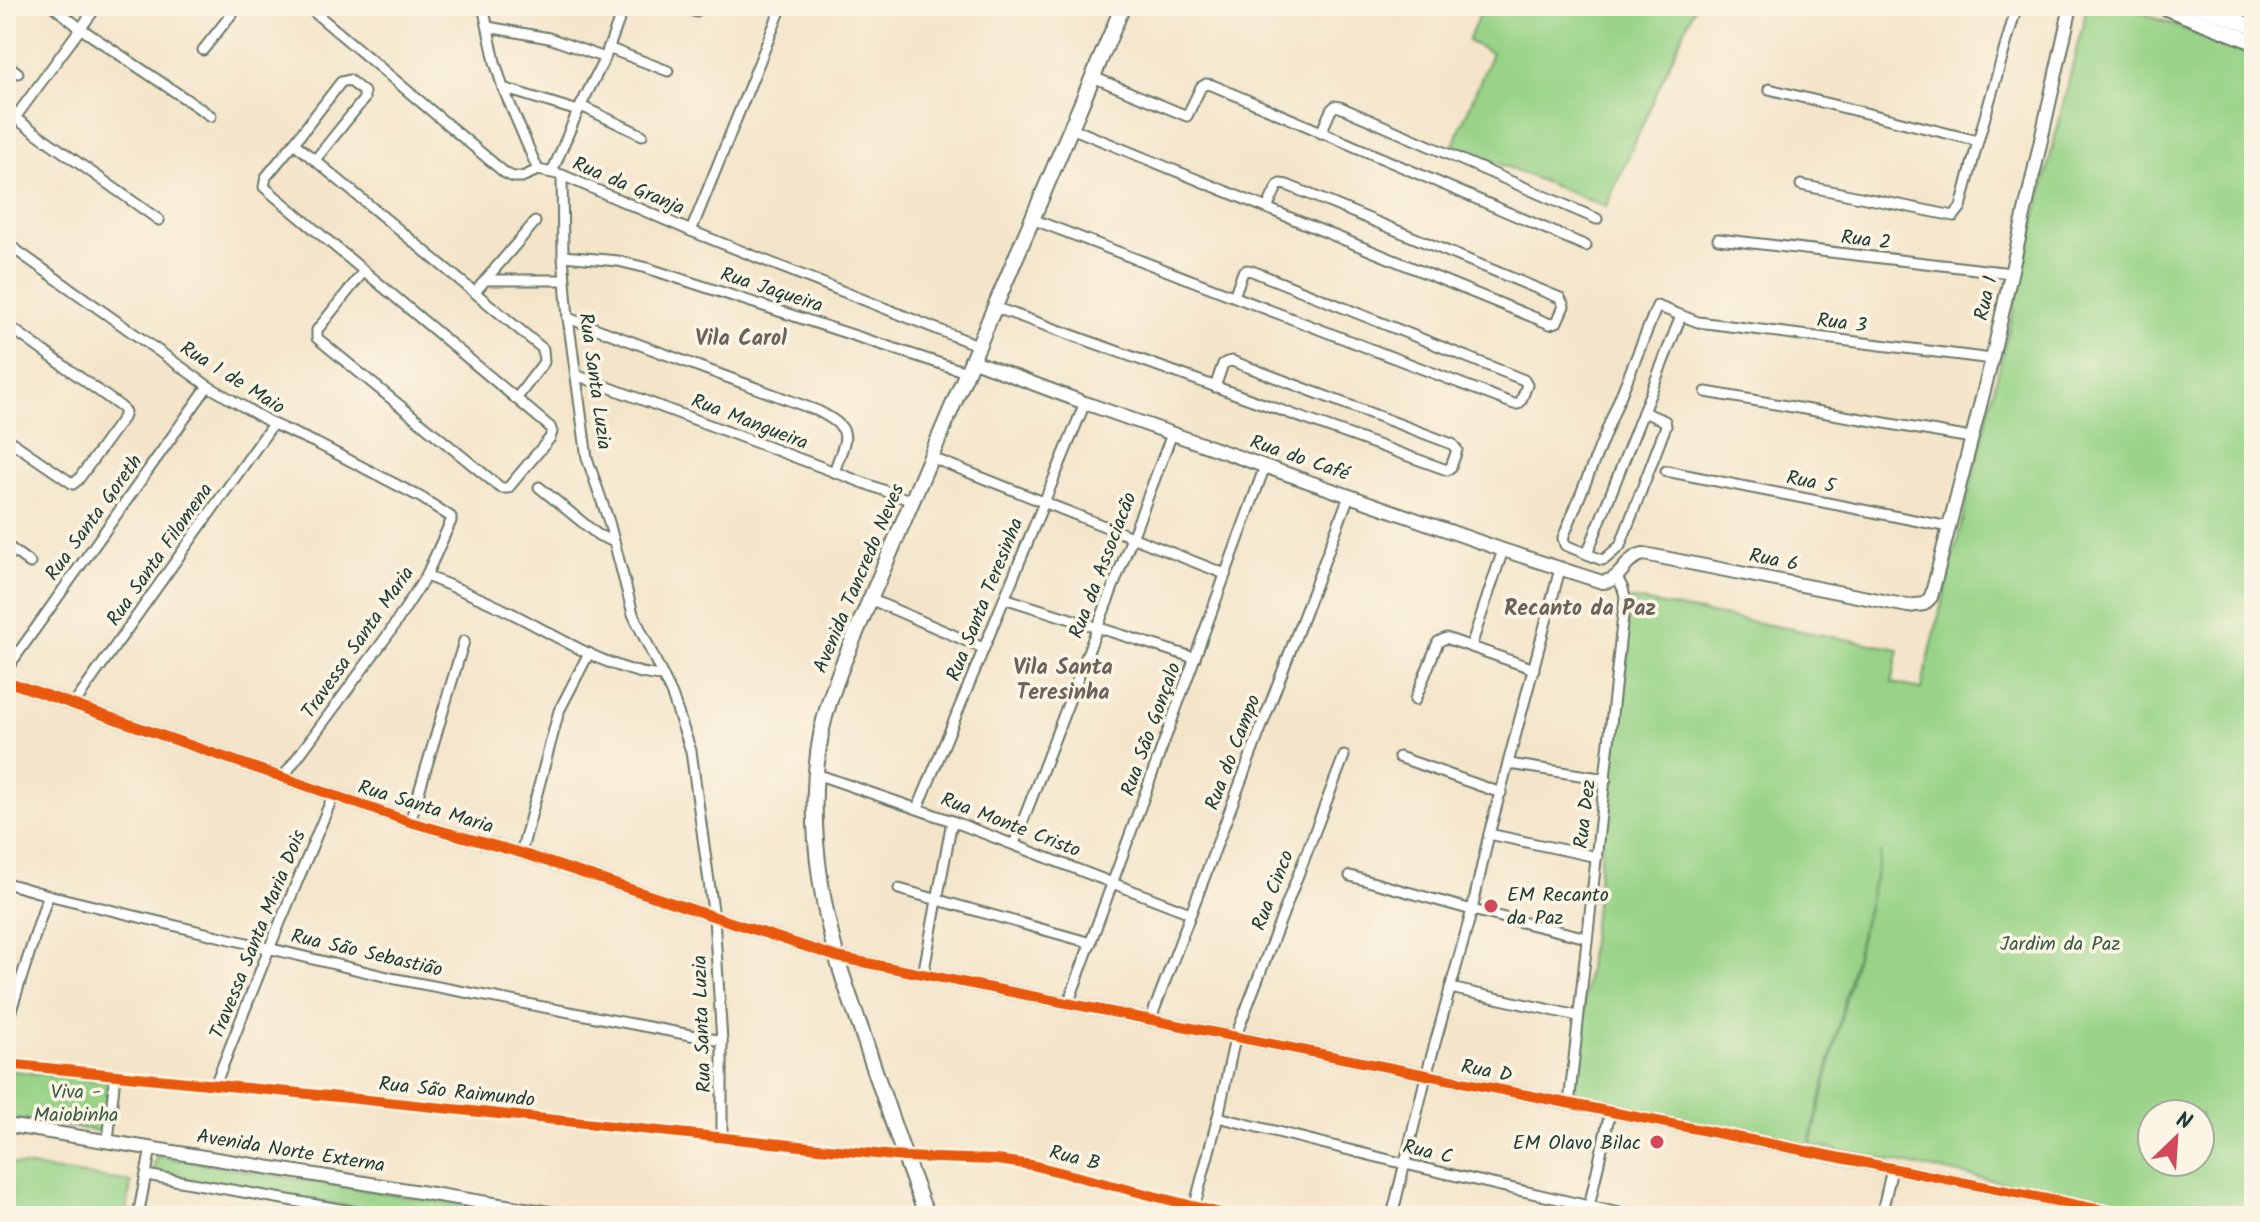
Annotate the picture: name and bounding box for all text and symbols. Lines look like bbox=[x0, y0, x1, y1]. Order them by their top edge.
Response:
street label: Rua da Granja bbox=[567, 149, 689, 225]
street label: Rua 2 bbox=[1839, 222, 1893, 260]
street label: Rua Jaqueira bbox=[716, 259, 827, 323]
street label: Rua 1 bbox=[1966, 273, 2008, 324]
street label: Rua 3 bbox=[1815, 305, 1869, 343]
street label: Rua Santa Luzia bbox=[569, 311, 619, 452]
district label: Vila Carol bbox=[695, 322, 787, 357]
street label: Rua 1 de Maio bbox=[173, 334, 291, 424]
street label: Rua Mangueira bbox=[686, 386, 813, 460]
street label: Rua do Café bbox=[1245, 427, 1355, 491]
street label: Rua Santa Goreth bbox=[38, 448, 152, 588]
street label: Rua 5 bbox=[1783, 463, 1839, 504]
street label: Rua Santa Filomena bbox=[99, 477, 222, 633]
street label: Avenida Tancredo Neves bbox=[805, 479, 914, 679]
street label: Rua da Associacão bbox=[1061, 488, 1147, 644]
street label: Rua Santa Teresinha bbox=[938, 513, 1033, 686]
street label: Rua 6 bbox=[1746, 541, 1801, 581]
street label: Travessa Santa Maria bbox=[294, 560, 423, 726]
district label: Recanto da Paz bbox=[1504, 592, 1656, 627]
district label: Vila Santa Teresinha bbox=[1013, 651, 1113, 711]
street label: Rua São Gonçalo bbox=[1113, 658, 1191, 801]
street label: Rua do Campo bbox=[1197, 690, 1271, 815]
street label: Rua Santa Maria bbox=[354, 772, 497, 844]
street label: Rua Dez bbox=[1566, 778, 1606, 851]
street label: Rua Monte Cristo bbox=[936, 784, 1085, 867]
street label: Travessa Santa Maria Dois bbox=[202, 825, 316, 1044]
street label: Rua Cinco bbox=[1244, 846, 1304, 936]
place label: EM Recanto da Paz bbox=[1507, 880, 1609, 935]
marker: EM Recanto da Paz bbox=[1482, 897, 1500, 915]
street label: Rua São Sebastião bbox=[287, 921, 446, 987]
park label: Jardim da Paz bbox=[2000, 929, 2120, 961]
street label: Rua Santa Luzia bbox=[685, 954, 721, 1093]
street label: Rua D bbox=[1458, 1051, 1515, 1093]
street label: Rua São Raimundo bbox=[377, 1069, 536, 1117]
park label: Viva - Maiobinha bbox=[34, 1077, 119, 1132]
north arrow bbox=[2136, 1098, 2216, 1178]
text: N bbox=[2170, 1103, 2197, 1141]
street label: Avenida Norte Externa bbox=[194, 1121, 387, 1183]
place label: EM Olavo Bilac bbox=[1513, 1128, 1641, 1160]
street label: Rua C bbox=[1399, 1132, 1456, 1174]
marker: EM Olavo Bilac bbox=[1648, 1133, 1666, 1151]
street label: Rua B bbox=[1046, 1137, 1103, 1181]

